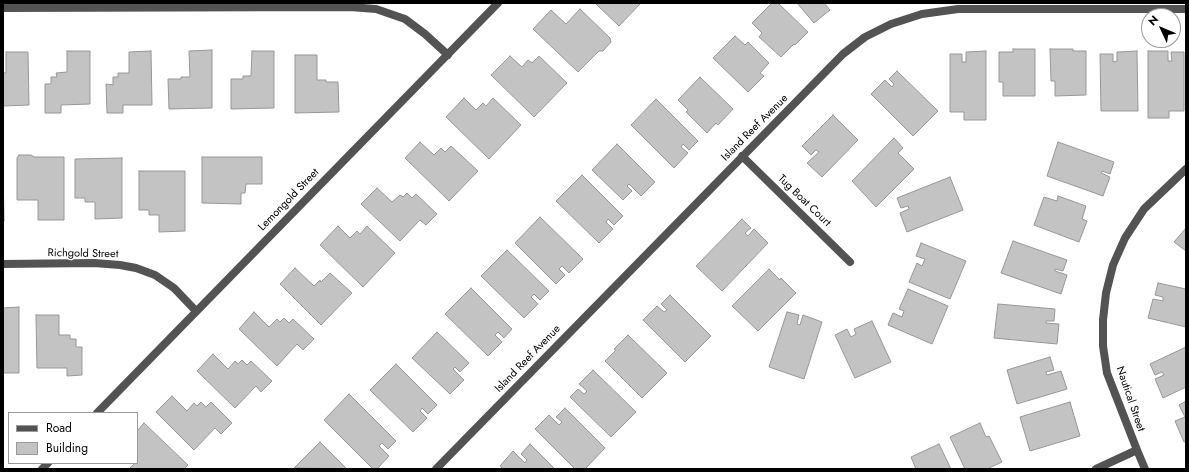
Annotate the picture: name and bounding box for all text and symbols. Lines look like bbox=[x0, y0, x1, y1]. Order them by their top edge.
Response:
north arrow bbox=[1141, 8, 1181, 48]
text: N bbox=[1144, 12, 1162, 29]
street label: Island Reef Avenue bbox=[719, 92, 791, 164]
street label: Lemongold Street bbox=[256, 166, 322, 234]
street label: Tug Boat Court bbox=[775, 172, 833, 230]
street label: Richgold Street bbox=[48, 247, 118, 261]
street label: Island Reef Avenue bbox=[493, 323, 563, 395]
street label: Nautical Street bbox=[1113, 365, 1147, 433]
legend bbox=[8, 412, 138, 464]
text: Road bbox=[46, 419, 72, 437]
text: Building bbox=[46, 439, 88, 457]

